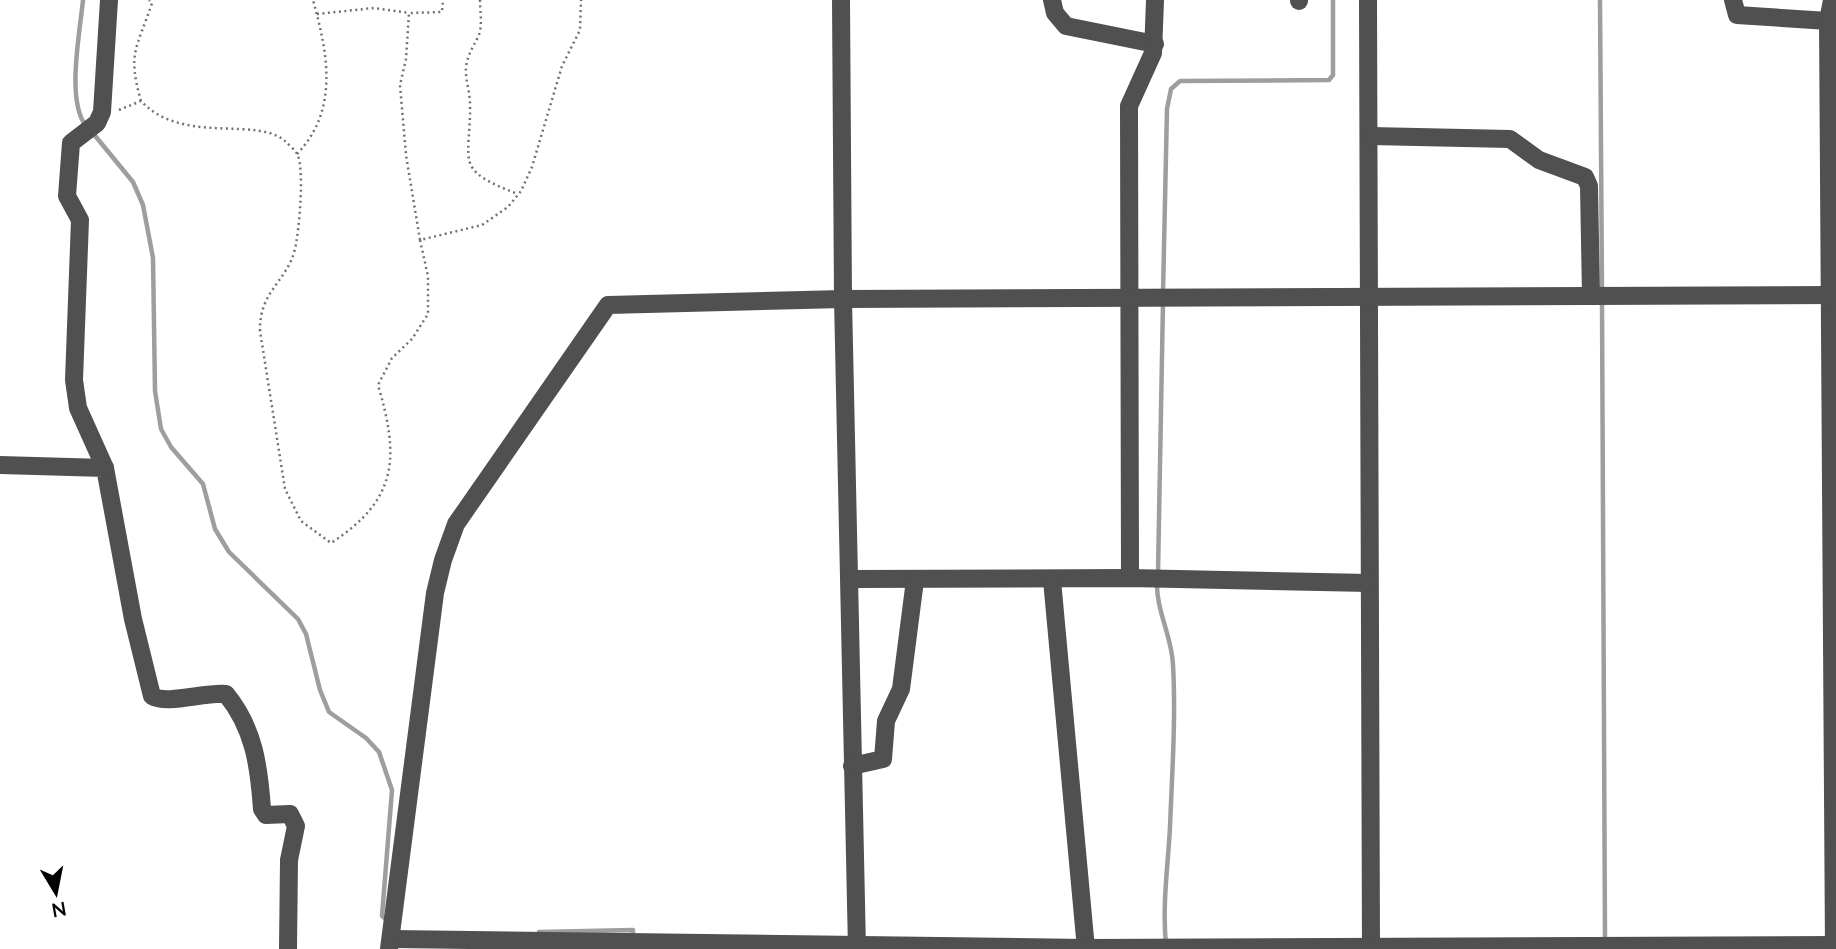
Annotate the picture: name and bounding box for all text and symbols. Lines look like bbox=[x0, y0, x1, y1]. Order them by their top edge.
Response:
north arrow bbox=[21, 858, 91, 928]
text: N bbox=[50, 898, 68, 923]

